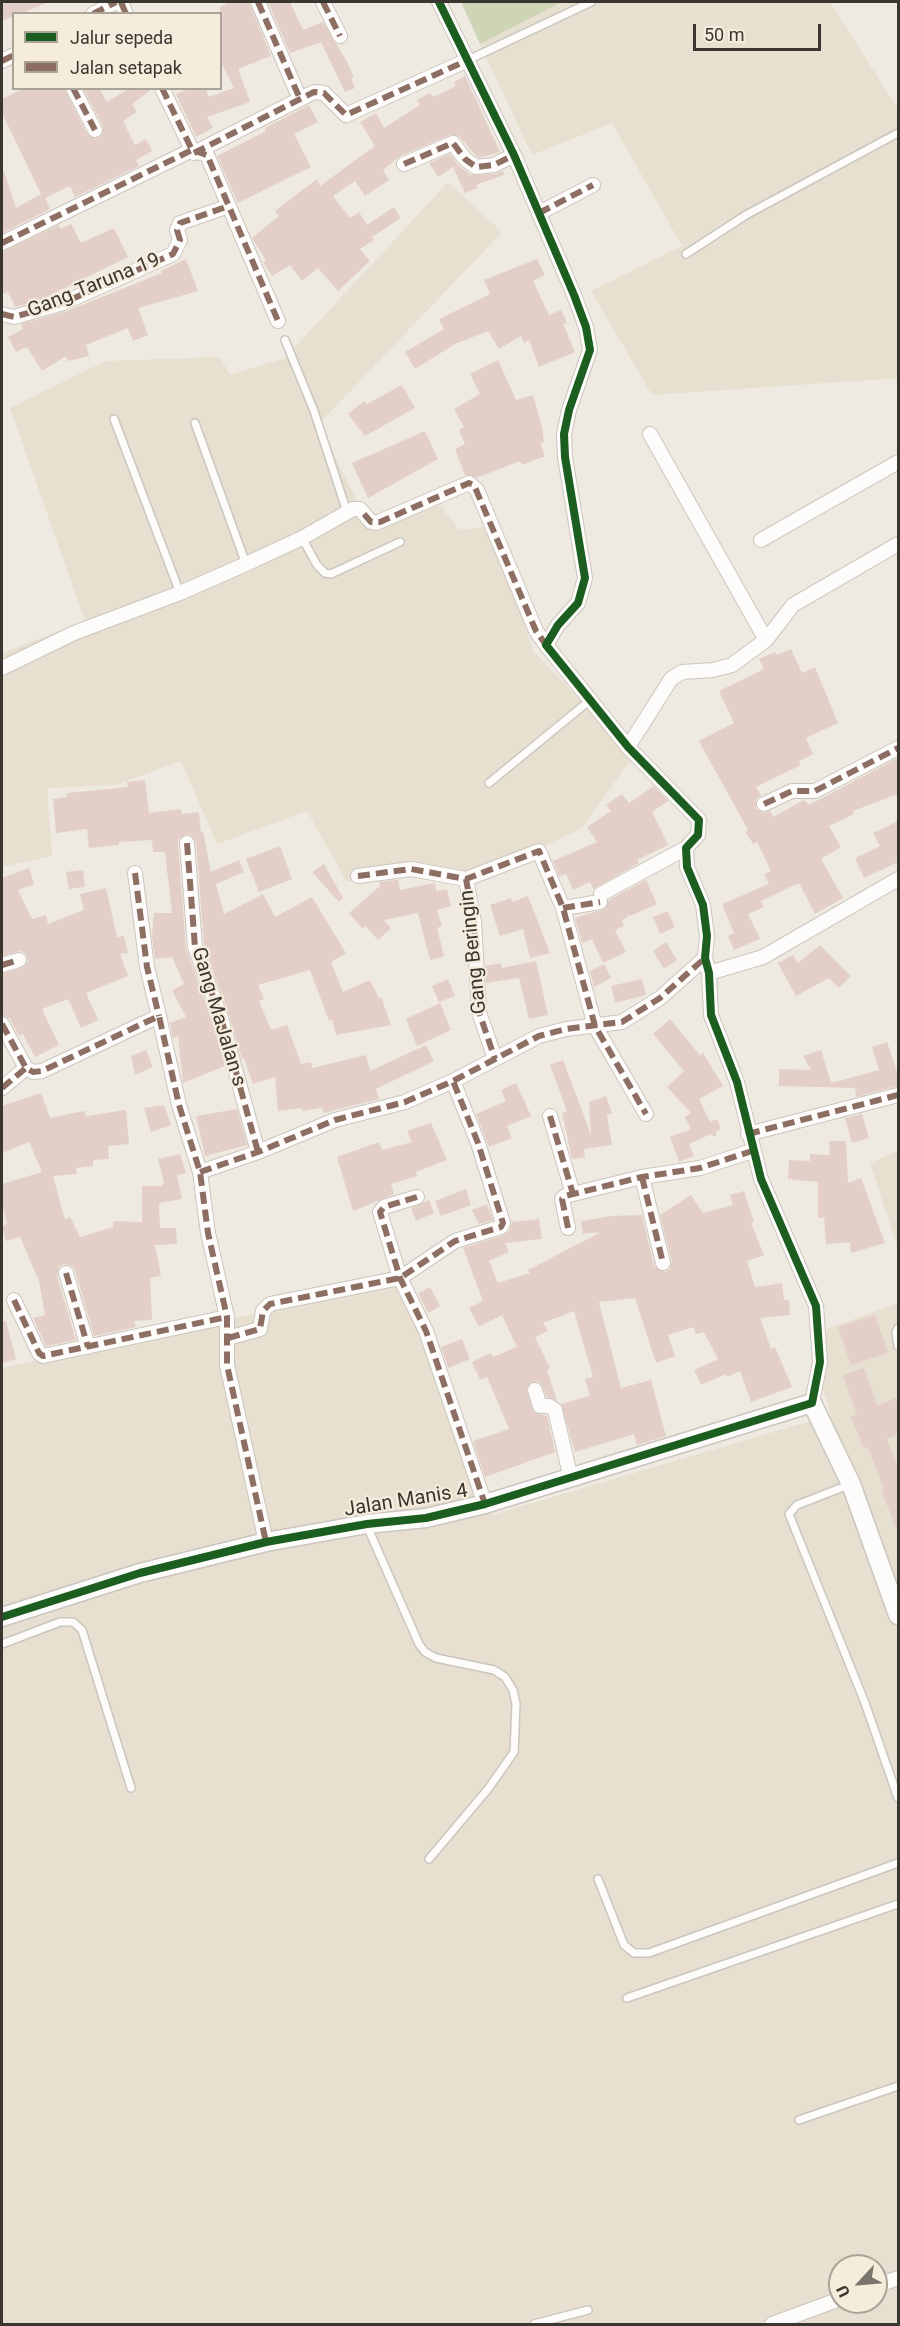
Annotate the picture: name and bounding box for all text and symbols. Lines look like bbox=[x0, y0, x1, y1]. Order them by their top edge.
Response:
legend bbox=[12, 12, 222, 90]
scale bar bbox=[696, 12, 824, 50]
text: 50 m bbox=[704, 24, 744, 45]
text: Jalur sepeda bbox=[70, 27, 173, 48]
text: Jalan setapak bbox=[70, 57, 182, 78]
street label: Gang Taruna 19 bbox=[24, 249, 164, 323]
street label: Gang Beringin bbox=[456, 889, 492, 1015]
street label: Gang MaJalan s bbox=[185, 945, 251, 1089]
street label: Jalan Manis 4 bbox=[343, 1479, 469, 1523]
north arrow bbox=[828, 2254, 888, 2314]
text: U bbox=[832, 2282, 854, 2300]

